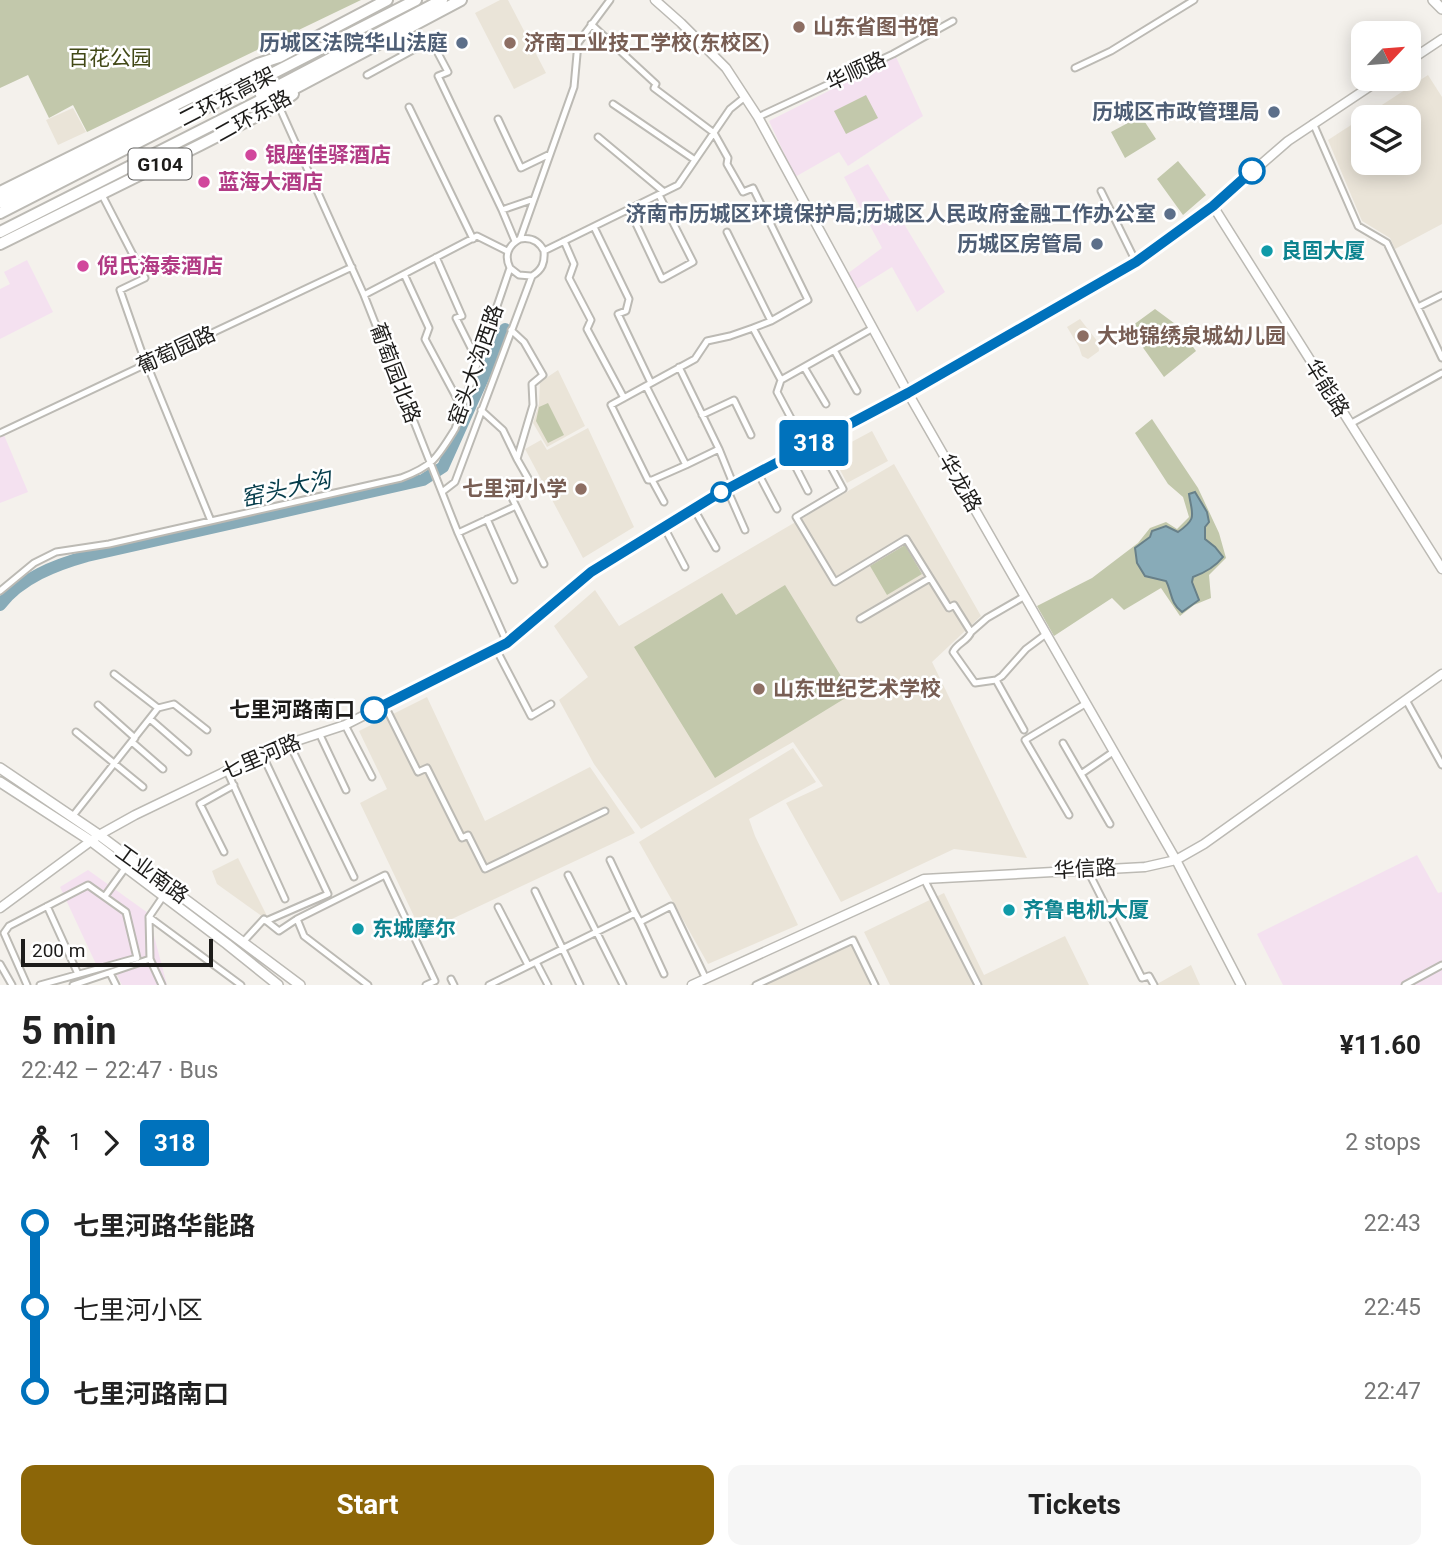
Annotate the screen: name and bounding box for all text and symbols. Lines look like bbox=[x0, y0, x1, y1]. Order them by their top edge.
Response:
place label: 山东省图书馆 bbox=[813, 15, 939, 39]
marker: 山东省图书馆 bbox=[791, 19, 807, 35]
north arrow bbox=[1351, 21, 1421, 91]
map controls bbox=[1351, 21, 1421, 175]
place label: 历城区法院华山法庭 bbox=[259, 31, 448, 55]
place label: 济南工业技工学校(东校区) bbox=[524, 31, 770, 55]
marker: 历城区法院华山法庭 bbox=[454, 35, 470, 51]
marker: 济南工业技工学校(东校区) bbox=[502, 35, 518, 51]
park label: 百花公园 bbox=[68, 46, 152, 70]
street label: 华顺路 bbox=[822, 47, 890, 95]
street label: 二环东高架 bbox=[175, 62, 279, 132]
street label: 二环东路 bbox=[210, 85, 296, 147]
place label: 历城区市政管理局 bbox=[1092, 100, 1260, 124]
marker: 历城区市政管理局 bbox=[1266, 104, 1282, 120]
button: layers bbox=[1351, 105, 1421, 175]
place label: 银座佳驿酒店 bbox=[265, 143, 391, 167]
marker: 银座佳驿酒店 bbox=[243, 147, 259, 163]
road number: G104 bbox=[128, 148, 192, 180]
unlabelled marker bbox=[1239, 158, 1265, 184]
place label: 蓝海大酒店 bbox=[218, 170, 323, 194]
marker: 蓝海大酒店 bbox=[196, 174, 212, 190]
place label: 济南市历城区环境保护局;历城区人民政府金融工作办公室 bbox=[625, 202, 1156, 226]
marker: 济南市历城区环境保护局;历城区人民政府金融工作办公室 bbox=[1162, 206, 1178, 222]
place label: 历城区房管局 bbox=[957, 232, 1083, 256]
marker: 历城区房管局 bbox=[1089, 236, 1105, 252]
place label: 良固大厦 bbox=[1281, 239, 1365, 263]
marker: 良固大厦 bbox=[1259, 243, 1275, 259]
place label: 倪氏海泰酒店 bbox=[97, 254, 223, 278]
marker: 倪氏海泰酒店 bbox=[75, 258, 91, 274]
street label: 窑头大沟西路 bbox=[444, 302, 508, 428]
street label: 葡萄园北路 bbox=[365, 320, 425, 426]
street label: 葡萄园路 bbox=[133, 321, 219, 379]
place label: 大地锦绣泉城幼儿园 bbox=[1097, 324, 1286, 348]
marker: 大地锦绣泉城幼儿园 bbox=[1075, 328, 1091, 344]
street label: 华能路 bbox=[1300, 355, 1354, 421]
line badge: 318 bbox=[774, 420, 854, 466]
text: 318 bbox=[793, 429, 835, 457]
street label: 华龙路 bbox=[934, 450, 986, 516]
water label: 窑头大沟 bbox=[238, 465, 337, 513]
place label: 七里河小学 bbox=[462, 477, 567, 501]
marker: 七里河小学 bbox=[573, 481, 589, 497]
unlabelled marker bbox=[711, 482, 731, 502]
place label: 山东世纪艺术学校 bbox=[773, 677, 941, 701]
marker: 山东世纪艺术学校 bbox=[751, 681, 767, 697]
marker: 七里河路南口 bbox=[361, 697, 387, 723]
place label: 七里河路南口 bbox=[229, 698, 355, 722]
street label: 七里河路 bbox=[218, 730, 304, 784]
street label: 工业南路 bbox=[111, 840, 193, 908]
street label: 华信路 bbox=[1053, 855, 1117, 883]
place label: 齐鲁电机大厦 bbox=[1023, 898, 1149, 922]
marker: 齐鲁电机大厦 bbox=[1001, 902, 1017, 918]
place label: 东城摩尔 bbox=[372, 917, 456, 941]
marker: 东城摩尔 bbox=[350, 921, 366, 937]
scale bar bbox=[21, 936, 214, 968]
text: 200 m bbox=[32, 939, 85, 962]
text: 5 min bbox=[21, 1009, 117, 1053]
text: ¥11.60 bbox=[1340, 1030, 1421, 1060]
text: 22:42 – 22:47 · Bus bbox=[21, 1057, 218, 1084]
icon: walk bbox=[21, 1124, 59, 1162]
icon: forward bbox=[92, 1124, 130, 1162]
text: 1 bbox=[69, 1129, 82, 1156]
text: 318 bbox=[154, 1129, 195, 1157]
text: 2 stops bbox=[1345, 1129, 1421, 1156]
text: 22:43 bbox=[1364, 1210, 1421, 1237]
text: 七里河路华能路 bbox=[73, 1211, 255, 1241]
text: 22:45 bbox=[1364, 1294, 1421, 1321]
text: 七里河小区 bbox=[73, 1295, 203, 1325]
text: 22:47 bbox=[1364, 1378, 1421, 1405]
text: 七里河路南口 bbox=[73, 1379, 229, 1409]
button: Start bbox=[21, 1465, 714, 1545]
button: Tickets bbox=[728, 1465, 1421, 1545]

